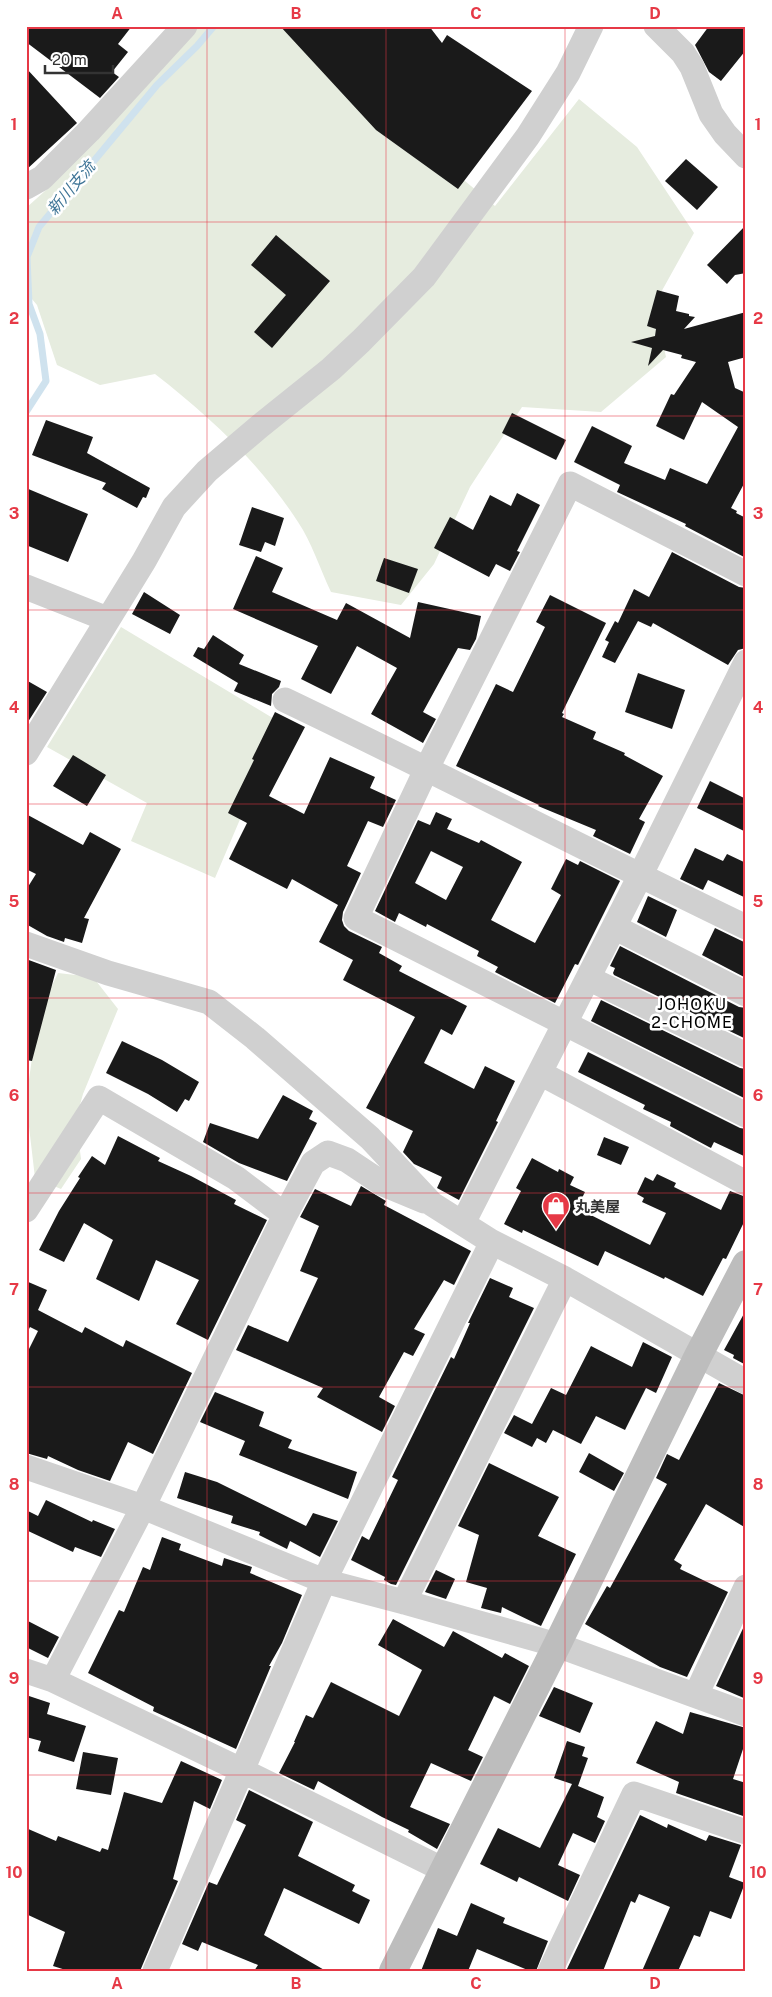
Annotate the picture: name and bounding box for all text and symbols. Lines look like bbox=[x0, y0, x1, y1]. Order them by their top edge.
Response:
text: A bbox=[111, 4, 123, 23]
text: B bbox=[291, 4, 302, 23]
text: C bbox=[470, 4, 482, 23]
text: D bbox=[649, 4, 661, 23]
scale bar bbox=[45, 42, 112, 74]
text: 20 m bbox=[52, 51, 87, 68]
text: 1 bbox=[11, 115, 17, 134]
text: 1 bbox=[755, 115, 761, 134]
water label: 新川支流 bbox=[43, 155, 101, 219]
text: 2 bbox=[9, 309, 19, 328]
text: 2 bbox=[753, 309, 763, 328]
text: 3 bbox=[9, 504, 19, 523]
text: 3 bbox=[753, 504, 763, 523]
text: 4 bbox=[9, 698, 20, 717]
text: 4 bbox=[753, 698, 764, 717]
text: 5 bbox=[9, 892, 20, 911]
text: 5 bbox=[753, 892, 764, 911]
district label: JOHOKU 2-CHOME bbox=[651, 995, 733, 1032]
text: 6 bbox=[9, 1086, 19, 1105]
text: 6 bbox=[753, 1086, 763, 1105]
shop icon: 丸美屋 bbox=[541, 1191, 571, 1230]
place label: 丸美屋 bbox=[575, 1198, 620, 1215]
text: 7 bbox=[9, 1280, 19, 1299]
text: 7 bbox=[753, 1280, 763, 1299]
text: 8 bbox=[9, 1475, 20, 1494]
text: 8 bbox=[753, 1475, 764, 1494]
text: 9 bbox=[9, 1669, 19, 1688]
text: 9 bbox=[753, 1669, 763, 1688]
text: 10 bbox=[5, 1863, 23, 1882]
text: 10 bbox=[749, 1863, 767, 1882]
text: A bbox=[111, 1974, 123, 1993]
text: B bbox=[291, 1974, 302, 1993]
text: C bbox=[470, 1974, 482, 1993]
text: D bbox=[649, 1974, 661, 1993]

